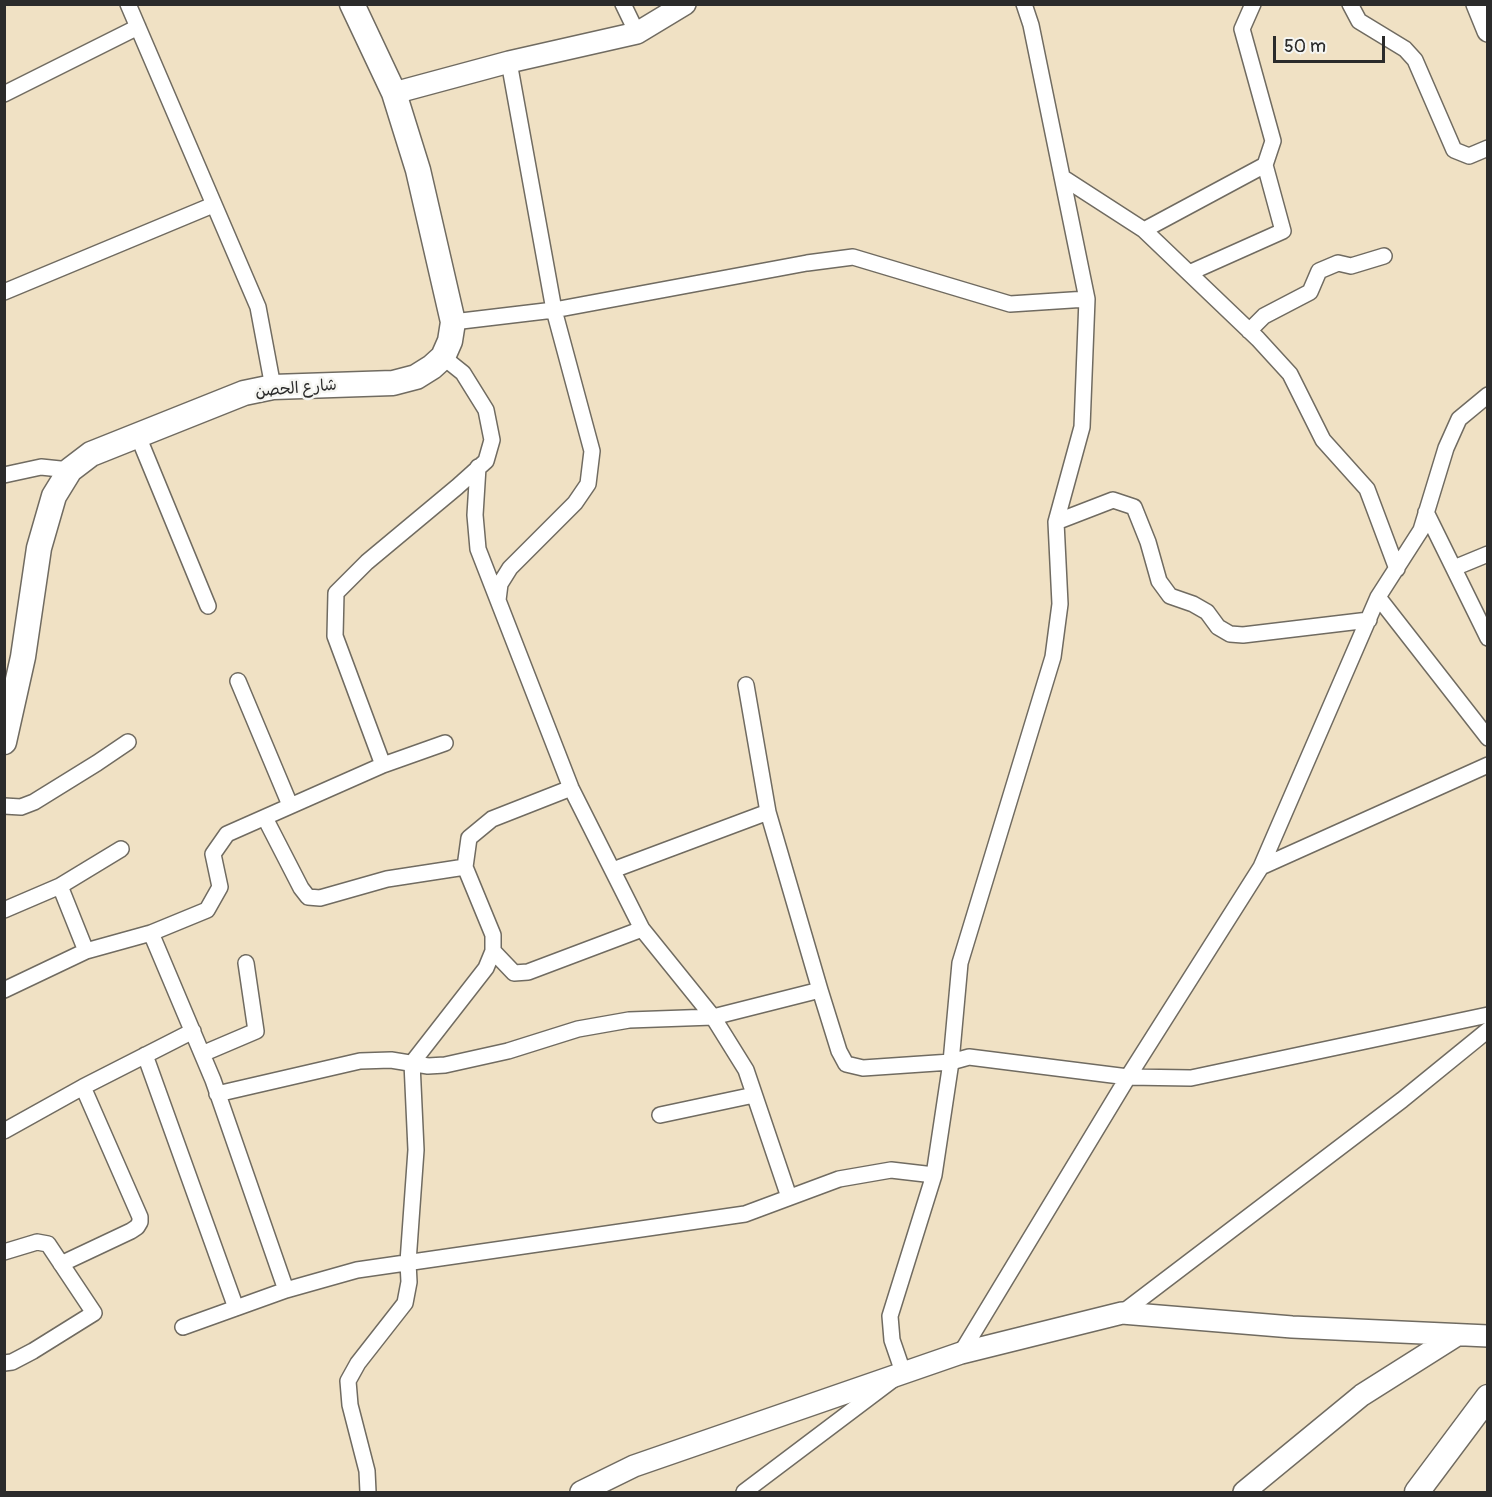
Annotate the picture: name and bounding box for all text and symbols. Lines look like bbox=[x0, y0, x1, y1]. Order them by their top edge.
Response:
scale bar bbox=[1276, 24, 1388, 62]
text: 50 m bbox=[1284, 35, 1326, 58]
street label: شارع الحصن bbox=[254, 376, 338, 402]

